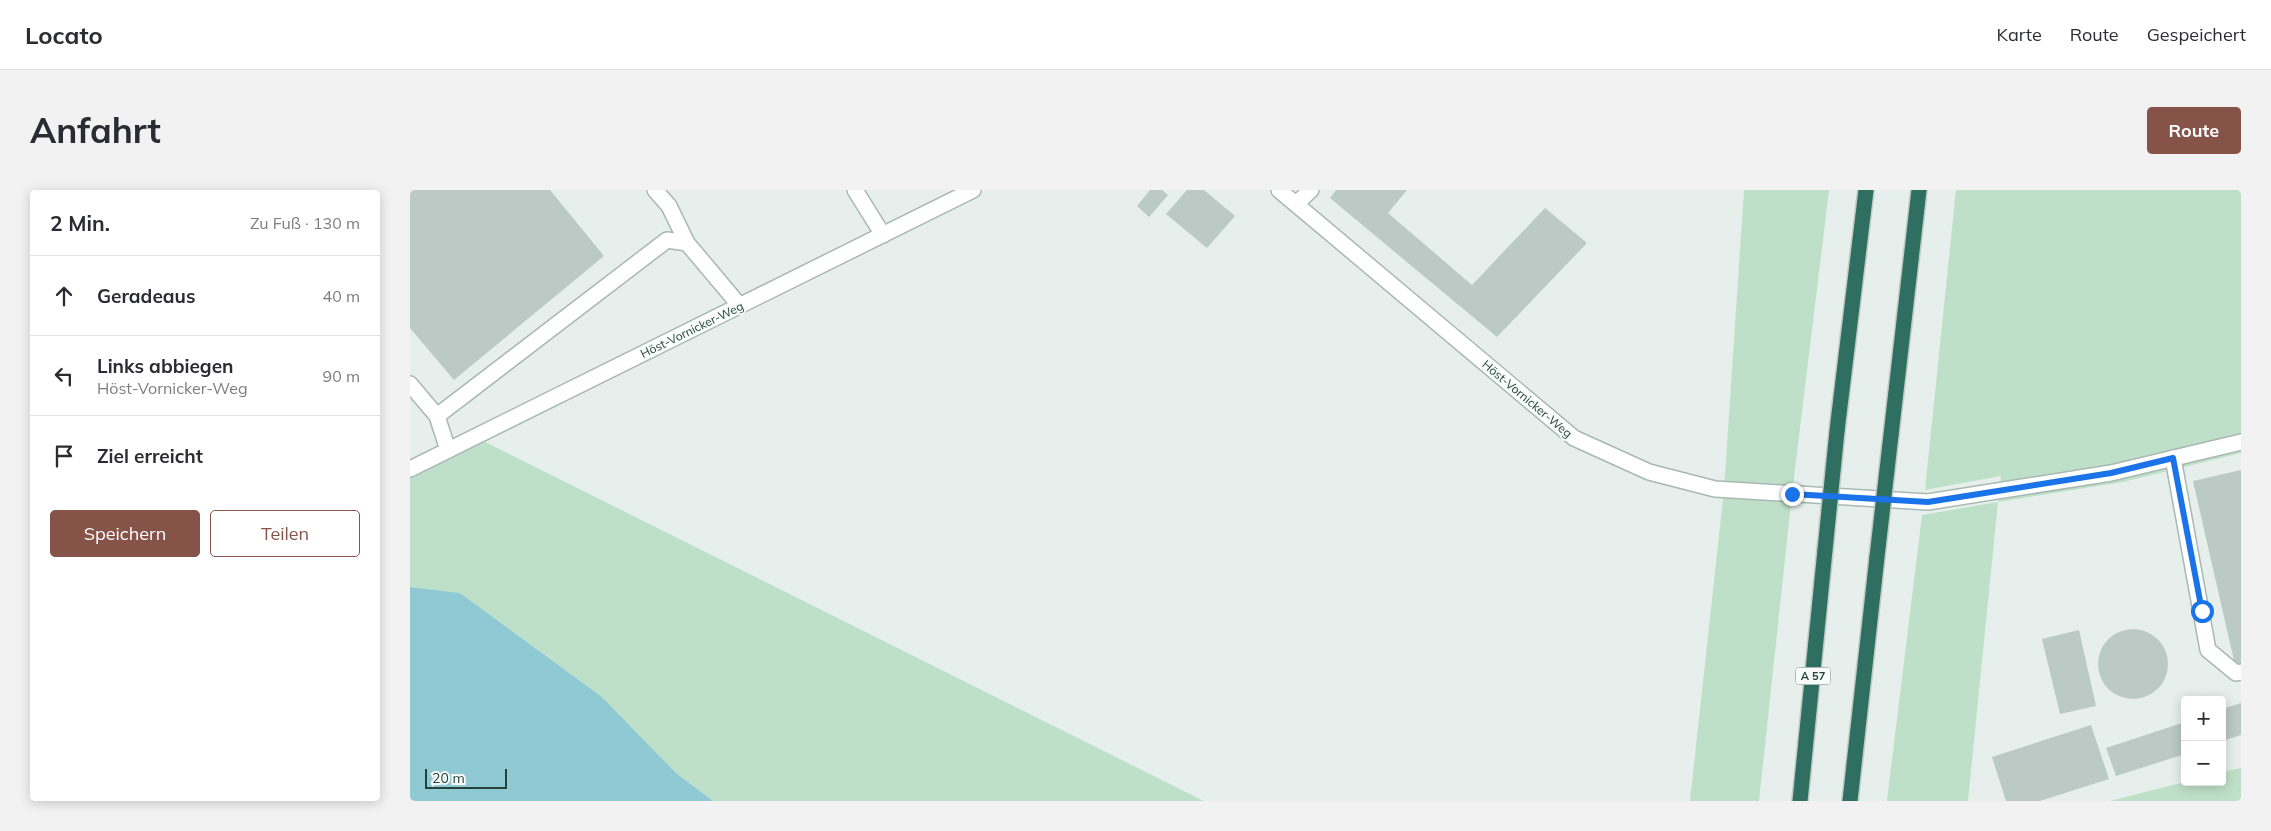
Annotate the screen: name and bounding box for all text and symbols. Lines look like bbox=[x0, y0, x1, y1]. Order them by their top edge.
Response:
text: Locato bbox=[25, 20, 103, 50]
text: Karte bbox=[1997, 23, 2042, 46]
text: Route bbox=[2070, 23, 2119, 46]
text: Gespeichert bbox=[2147, 23, 2246, 46]
button: Route bbox=[2147, 107, 2241, 154]
text: Anfahrt bbox=[30, 108, 161, 152]
text: 2 Min. bbox=[50, 210, 110, 236]
text: Zu Fuß · 130 m bbox=[250, 213, 360, 233]
icon: ahead bbox=[50, 282, 78, 310]
text: Geradeaus bbox=[97, 284, 195, 308]
text: 40 m bbox=[323, 286, 360, 306]
street label: Höst-Vornicker-Weg bbox=[638, 298, 746, 361]
text: Links abbiegen bbox=[97, 354, 234, 378]
street label: Höst-Vornicker-Weg bbox=[1479, 357, 1575, 441]
icon: left bbox=[50, 362, 78, 390]
text: 90 m bbox=[323, 366, 360, 386]
text: Höst-Vornicker-Weg bbox=[97, 378, 248, 398]
icon: arrive bbox=[50, 442, 78, 470]
text: Ziel erreicht bbox=[97, 444, 203, 468]
route end bbox=[1781, 483, 1804, 506]
button: Speichern bbox=[50, 510, 200, 557]
button: Teilen bbox=[210, 510, 360, 557]
route start bbox=[2191, 600, 2214, 623]
road number: A 57 bbox=[1796, 668, 1830, 684]
map controls bbox=[2181, 696, 2226, 786]
button: + bbox=[2181, 696, 2226, 741]
button: − bbox=[2181, 741, 2226, 786]
scale bar bbox=[425, 766, 508, 789]
text: 20 m bbox=[432, 769, 465, 787]

